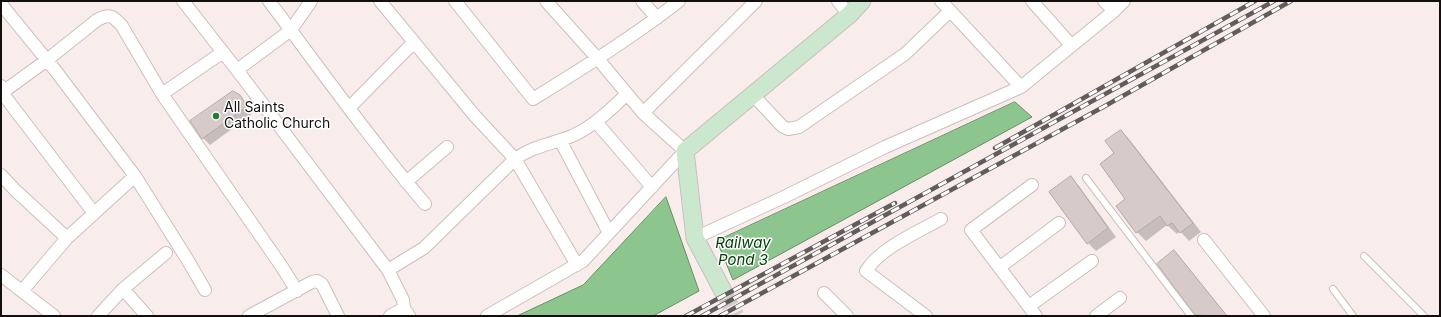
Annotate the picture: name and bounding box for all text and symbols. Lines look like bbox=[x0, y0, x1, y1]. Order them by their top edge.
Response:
place label: All Saints Catholic Church bbox=[224, 100, 330, 132]
marker: All Saints Catholic Church bbox=[211, 111, 221, 121]
water label: Railway Pond 3 bbox=[715, 234, 771, 269]

